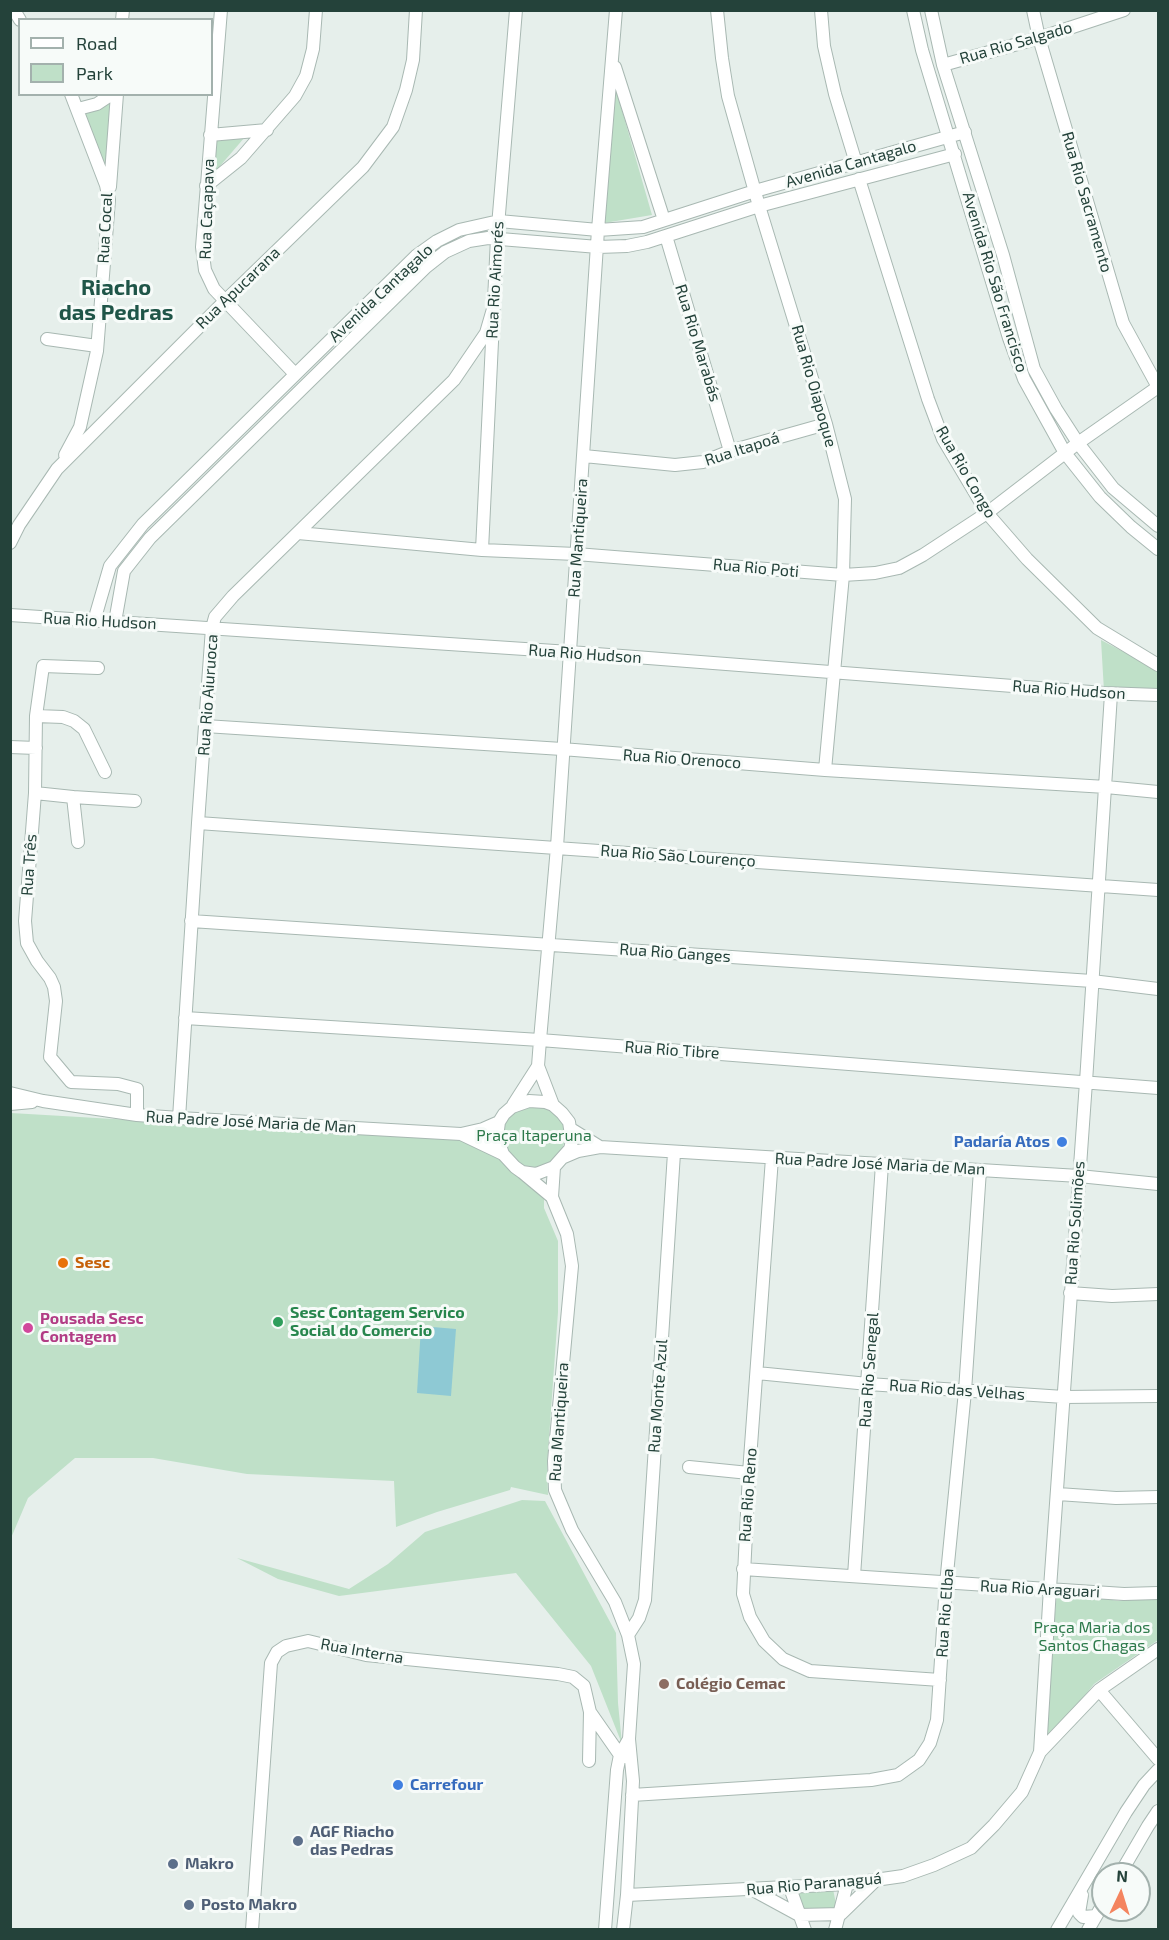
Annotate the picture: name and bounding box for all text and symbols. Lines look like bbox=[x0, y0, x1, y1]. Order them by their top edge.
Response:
legend bbox=[18, 18, 213, 96]
street label: Rua Rio Salgado bbox=[957, 18, 1075, 68]
text: Road bbox=[76, 32, 117, 54]
text: Park bbox=[76, 62, 113, 84]
street label: Rua Rio Sacramento bbox=[1058, 129, 1116, 275]
street label: Avenida Cantagalo bbox=[783, 136, 919, 192]
street label: Rua Caçapava bbox=[196, 158, 218, 260]
street label: Avenida Rio São Francisco bbox=[958, 189, 1032, 375]
street label: Rua Cocal bbox=[94, 192, 116, 264]
street label: Rua Rio Aimorés bbox=[482, 221, 508, 339]
street label: Avenida Cantagalo bbox=[325, 240, 437, 346]
street label: Rua Apucarana bbox=[192, 243, 284, 333]
district label: Riacho das Pedras bbox=[59, 275, 173, 326]
street label: Rua Rio Marabás bbox=[671, 282, 725, 404]
street label: Rua Rio Oiapoque bbox=[787, 323, 841, 449]
street label: Rua Rio Congo bbox=[932, 422, 1000, 522]
street label: Rua Itapoá bbox=[702, 428, 782, 470]
street label: Rua Mantiqueira bbox=[564, 478, 592, 598]
street label: Rua Rio Poti bbox=[712, 555, 800, 581]
street label: Rua Rio Hudson bbox=[43, 608, 157, 634]
street label: Rua Rio Aiuruoca bbox=[194, 633, 222, 757]
street label: Rua Rio Hudson bbox=[528, 640, 642, 668]
street label: Rua Rio Hudson bbox=[1012, 676, 1126, 704]
street label: Rua Rio Orenoco bbox=[622, 745, 742, 773]
street label: Rua Três bbox=[17, 833, 41, 897]
street label: Rua Rio São Lourenço bbox=[600, 841, 756, 871]
street label: Rua Rio Ganges bbox=[619, 940, 731, 966]
street label: Rua Rio Tibre bbox=[624, 1037, 720, 1063]
street label: Rua Padre José Maria de Man bbox=[145, 1107, 357, 1137]
park label: Praça Itaperuna bbox=[476, 1126, 592, 1146]
place label: Padaría Atos bbox=[954, 1132, 1050, 1152]
marker: Padaría Atos bbox=[1055, 1135, 1069, 1149]
street label: Rua Padre José Maria de Man bbox=[774, 1149, 986, 1179]
street label: Rua Rio Solimões bbox=[1061, 1160, 1089, 1286]
place label: Sesc bbox=[75, 1253, 110, 1273]
marker: Sesc bbox=[56, 1256, 70, 1270]
place label: Sesc Contagem Servico Social do Comercio bbox=[290, 1303, 465, 1341]
place label: Pousada Sesc Contagem bbox=[40, 1309, 144, 1347]
street label: Rua Rio Senegal bbox=[855, 1312, 883, 1428]
marker: Sesc Contagem Servico Social do Comercio bbox=[271, 1315, 285, 1329]
marker: Pousada Sesc Contagem bbox=[21, 1321, 35, 1335]
street label: Rua Monte Azul bbox=[644, 1338, 672, 1454]
street label: Rua Mantiqueira bbox=[545, 1362, 573, 1482]
street label: Rua Rio das Velhas bbox=[888, 1376, 1026, 1404]
street label: Rua Rio Reno bbox=[735, 1447, 761, 1543]
street label: Rua Rio Elba bbox=[932, 1568, 958, 1658]
street label: Rua Rio Araguari bbox=[979, 1576, 1101, 1602]
park label: Praça Maria dos Santos Chagas bbox=[1034, 1618, 1150, 1656]
street label: Rua Interna bbox=[319, 1634, 405, 1668]
place label: Colégio Cemac bbox=[676, 1674, 786, 1694]
marker: Colégio Cemac bbox=[657, 1677, 671, 1691]
place label: Carrefour bbox=[410, 1775, 483, 1795]
marker: Carrefour bbox=[391, 1778, 405, 1792]
place label: AGF Riacho das Pedras bbox=[310, 1822, 394, 1860]
marker: AGF Riacho das Pedras bbox=[291, 1834, 305, 1848]
place label: Makro bbox=[185, 1854, 234, 1874]
marker: Makro bbox=[166, 1857, 180, 1871]
north arrow bbox=[1091, 1862, 1151, 1922]
text: N bbox=[1116, 1866, 1129, 1885]
street label: Rua Rio Paranaguá bbox=[745, 1869, 883, 1899]
place label: Posto Makro bbox=[201, 1895, 297, 1915]
marker: Posto Makro bbox=[182, 1898, 196, 1912]

